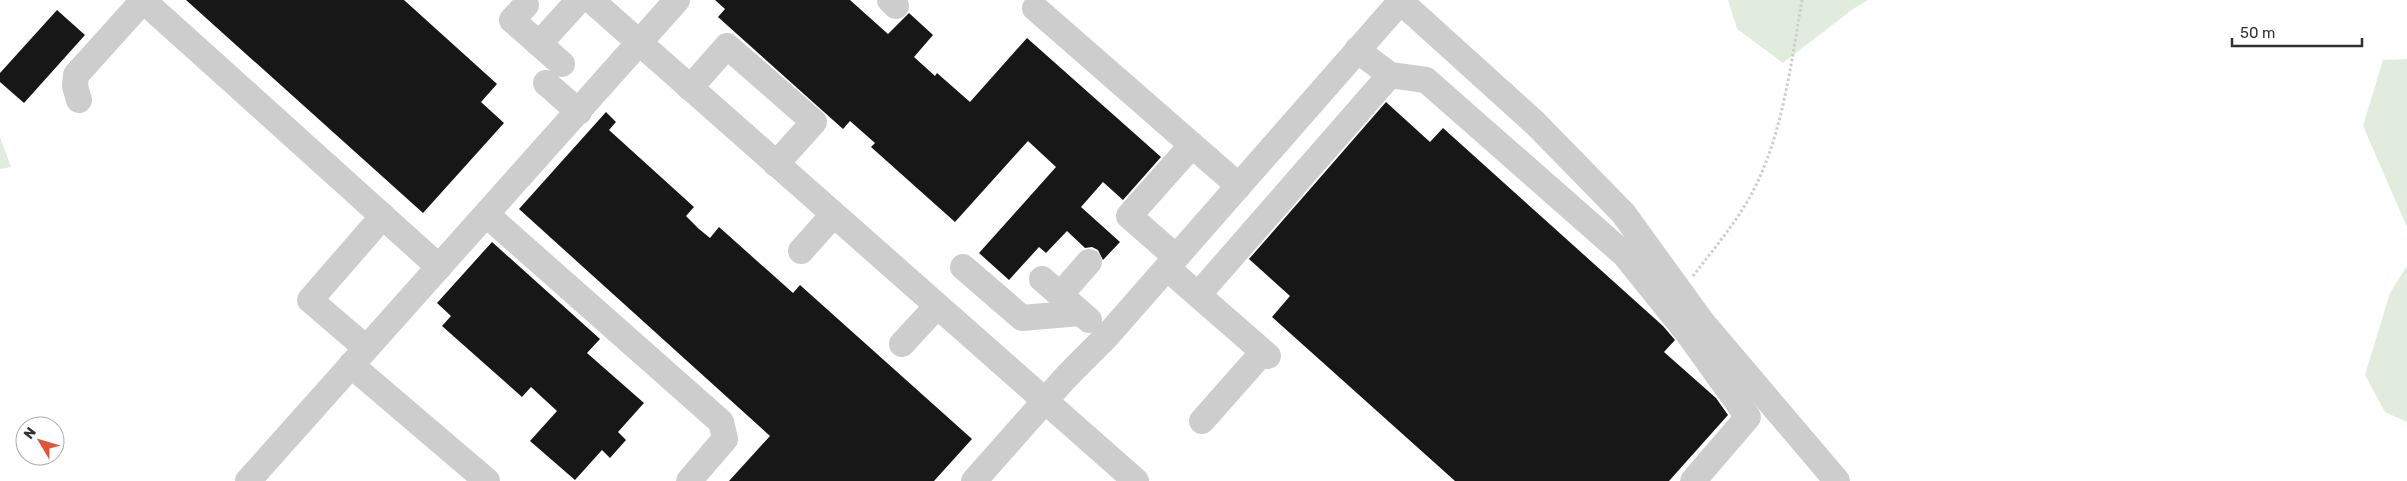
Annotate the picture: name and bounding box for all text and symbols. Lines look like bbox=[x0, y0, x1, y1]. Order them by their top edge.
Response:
scale bar bbox=[2232, 15, 2362, 47]
text: 50 m bbox=[2240, 24, 2275, 42]
north arrow bbox=[15, 416, 65, 466]
text: N bbox=[20, 424, 40, 443]

